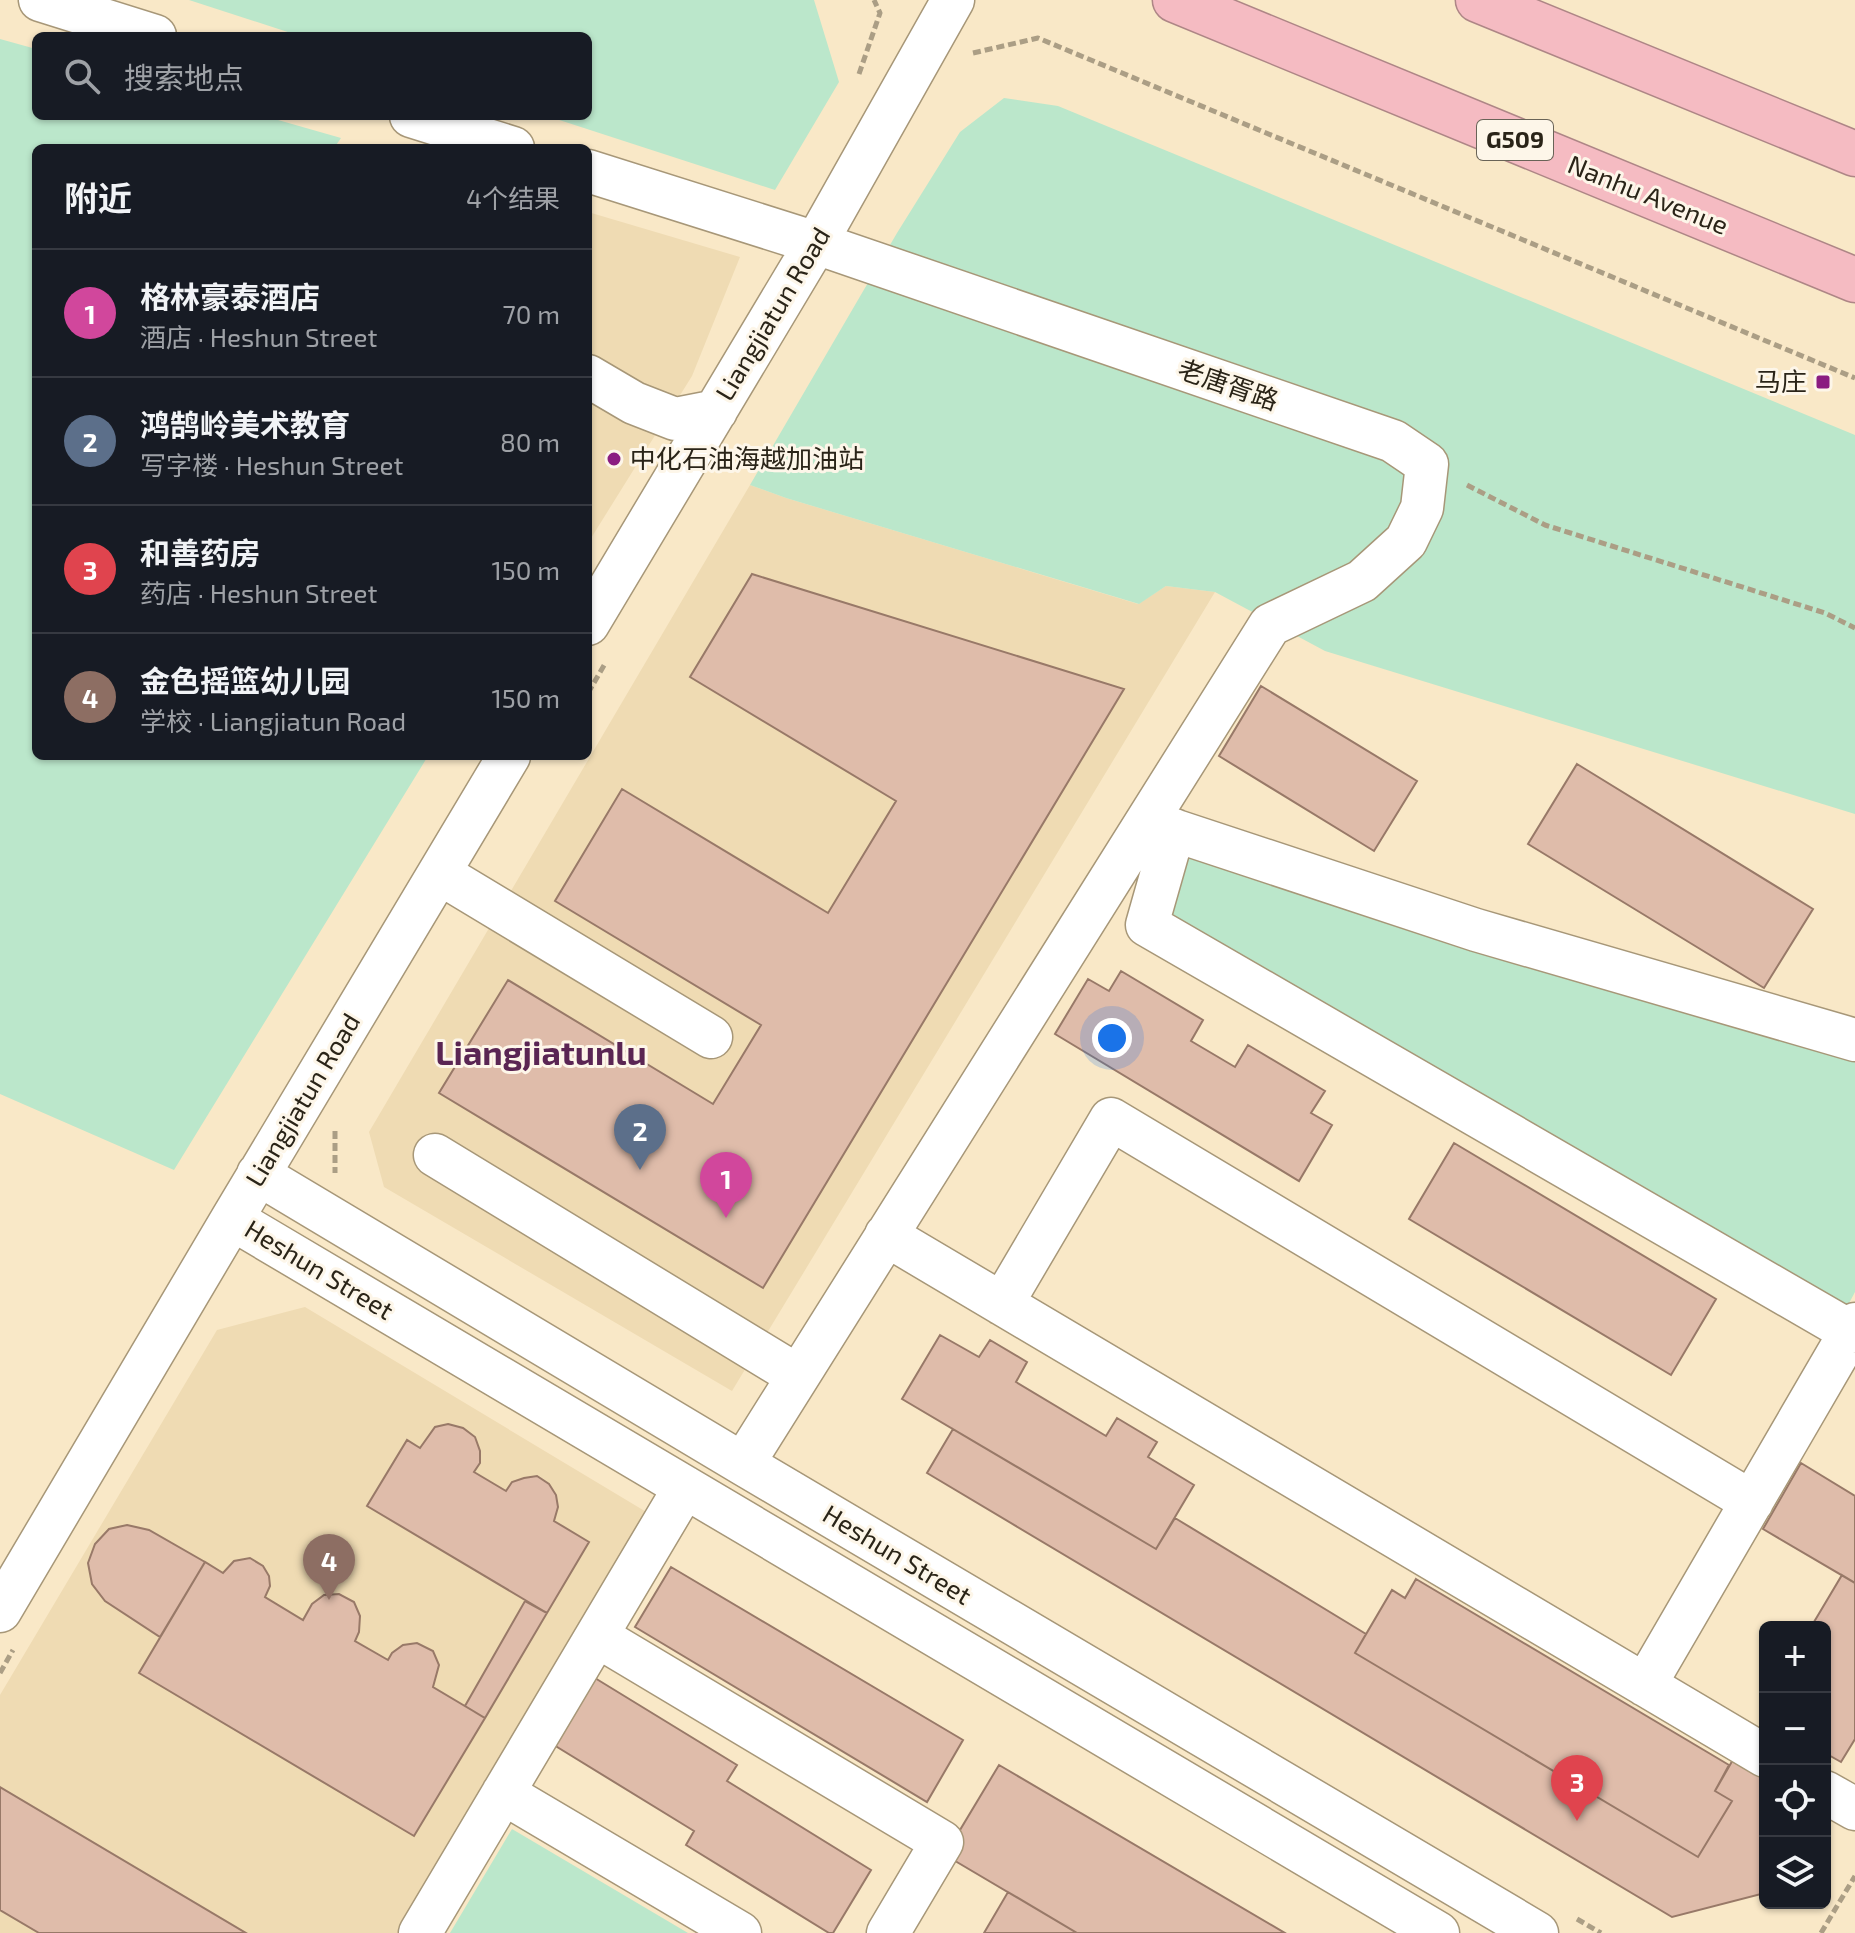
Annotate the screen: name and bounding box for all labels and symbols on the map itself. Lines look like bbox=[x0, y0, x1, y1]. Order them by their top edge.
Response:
road number: G509 bbox=[1477, 120, 1553, 160]
street label: Nanhu Avenue bbox=[1564, 147, 1733, 240]
street label: Liangjiatun Road bbox=[708, 221, 836, 405]
street label: 老唐胥路 bbox=[1174, 352, 1283, 415]
place label: 马庄 bbox=[1755, 365, 1807, 396]
marker: 马庄 bbox=[1814, 373, 1832, 391]
place label: 中化石油海越加油站 bbox=[630, 442, 864, 473]
marker: 中化石油海越加油站 bbox=[605, 450, 623, 468]
street label: Liangjiatun Road bbox=[238, 1007, 366, 1191]
your location bbox=[1092, 1018, 1132, 1058]
district label: Liangjiatunlu bbox=[435, 1031, 647, 1072]
pin: 2 bbox=[614, 1104, 666, 1170]
pin: 1 bbox=[700, 1152, 752, 1218]
street label: Heshun Street bbox=[240, 1212, 400, 1325]
street label: Heshun Street bbox=[818, 1497, 978, 1610]
pin: 4 bbox=[303, 1534, 355, 1600]
pin: 3 bbox=[1551, 1755, 1603, 1821]

